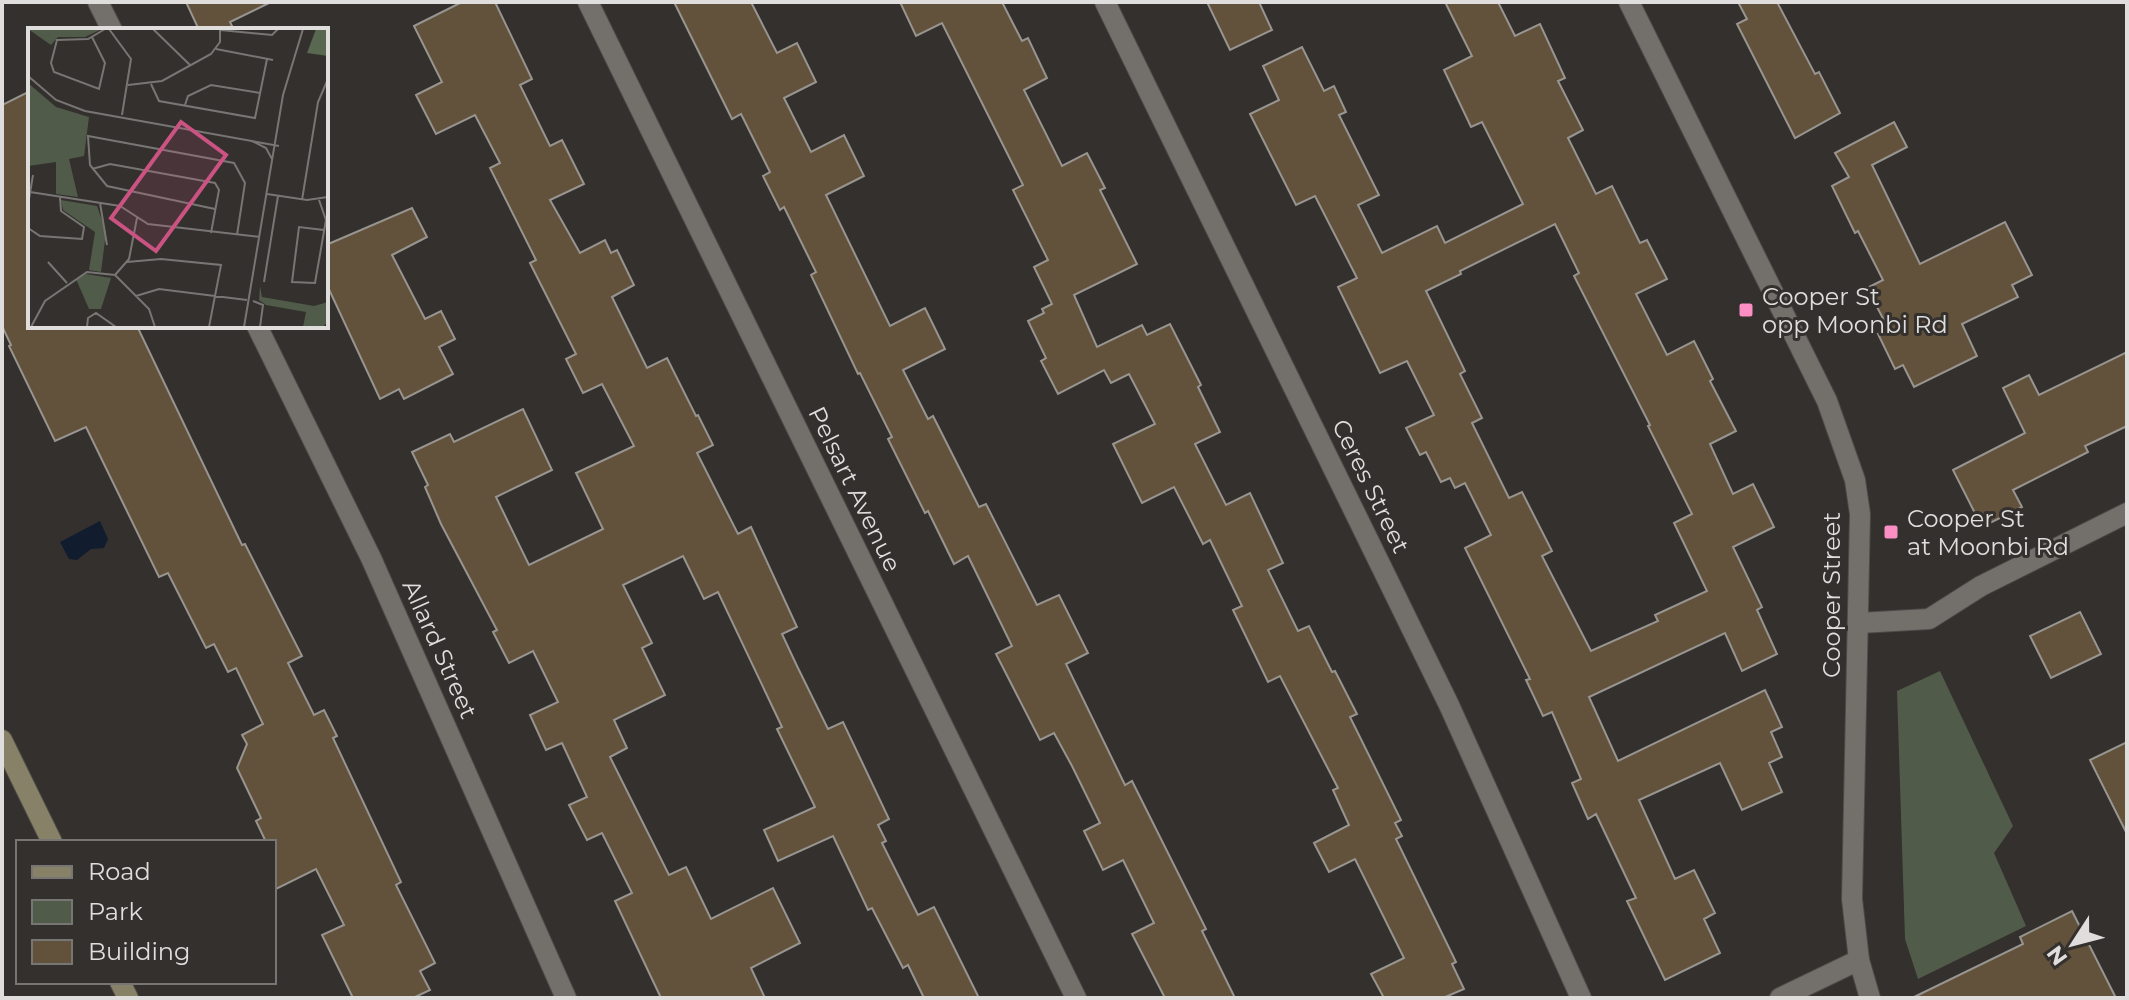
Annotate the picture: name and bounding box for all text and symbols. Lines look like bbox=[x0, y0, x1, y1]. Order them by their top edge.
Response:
inset map bbox=[28, 28, 328, 328]
place label: Cooper St opp Moonbi Rd bbox=[1762, 282, 1948, 339]
marker: Cooper St opp Moonbi Rd bbox=[1737, 301, 1755, 319]
street label: Pelsart Avenue bbox=[802, 402, 908, 576]
street label: Ceres Street bbox=[1326, 414, 1416, 558]
place label: Cooper St at Moonbi Rd bbox=[1907, 504, 2069, 561]
street label: Cooper Street bbox=[1817, 512, 1846, 678]
marker: Cooper St at Moonbi Rd bbox=[1882, 523, 1900, 541]
street label: Allard Street bbox=[397, 575, 484, 723]
legend bbox=[16, 840, 276, 984]
text: Road bbox=[88, 857, 151, 886]
text: Park bbox=[88, 897, 143, 926]
north arrow bbox=[2033, 904, 2113, 984]
text: Building bbox=[88, 937, 191, 966]
text: N bbox=[2041, 940, 2073, 971]

